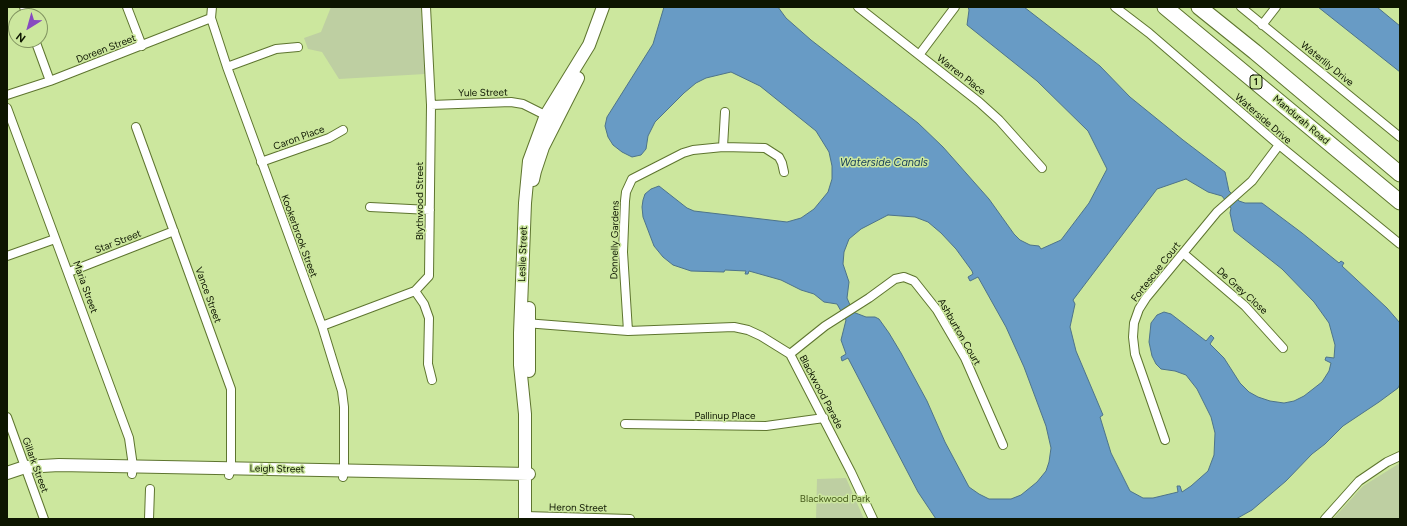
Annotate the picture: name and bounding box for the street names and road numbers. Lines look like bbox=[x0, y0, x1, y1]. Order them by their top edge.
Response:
street label: Doreen Street bbox=[74, 32, 138, 66]
street label: Waterlily Drive bbox=[1298, 39, 1356, 89]
street label: Warren Place bbox=[934, 52, 988, 98]
road number: 1 bbox=[1250, 75, 1262, 89]
street label: Yule Street bbox=[458, 87, 508, 99]
street label: Waterside Drive bbox=[1232, 91, 1294, 147]
street label: Mandurah Road bbox=[1270, 93, 1332, 147]
street label: Caron Place bbox=[272, 123, 326, 153]
street label: Blythwood Street bbox=[414, 162, 426, 240]
street label: Kookerbrook Street bbox=[278, 193, 320, 279]
street label: Donnelly Gardens bbox=[608, 200, 622, 280]
street label: Leslie Street bbox=[516, 226, 530, 282]
street label: Star Street bbox=[93, 228, 143, 256]
street label: Fortescue Court bbox=[1129, 240, 1183, 304]
street label: Maria Street bbox=[70, 259, 100, 315]
street label: Vance Street bbox=[192, 265, 224, 325]
street label: De Grey Close bbox=[1214, 265, 1270, 317]
street label: Ashburton Court bbox=[935, 296, 983, 368]
street label: Blackwood Parade bbox=[796, 353, 846, 431]
street label: Pallinup Place bbox=[694, 410, 756, 422]
street label: Gillark Street bbox=[19, 436, 51, 494]
street label: Leigh Street bbox=[249, 463, 305, 475]
street label: Heron Street bbox=[549, 501, 607, 515]

